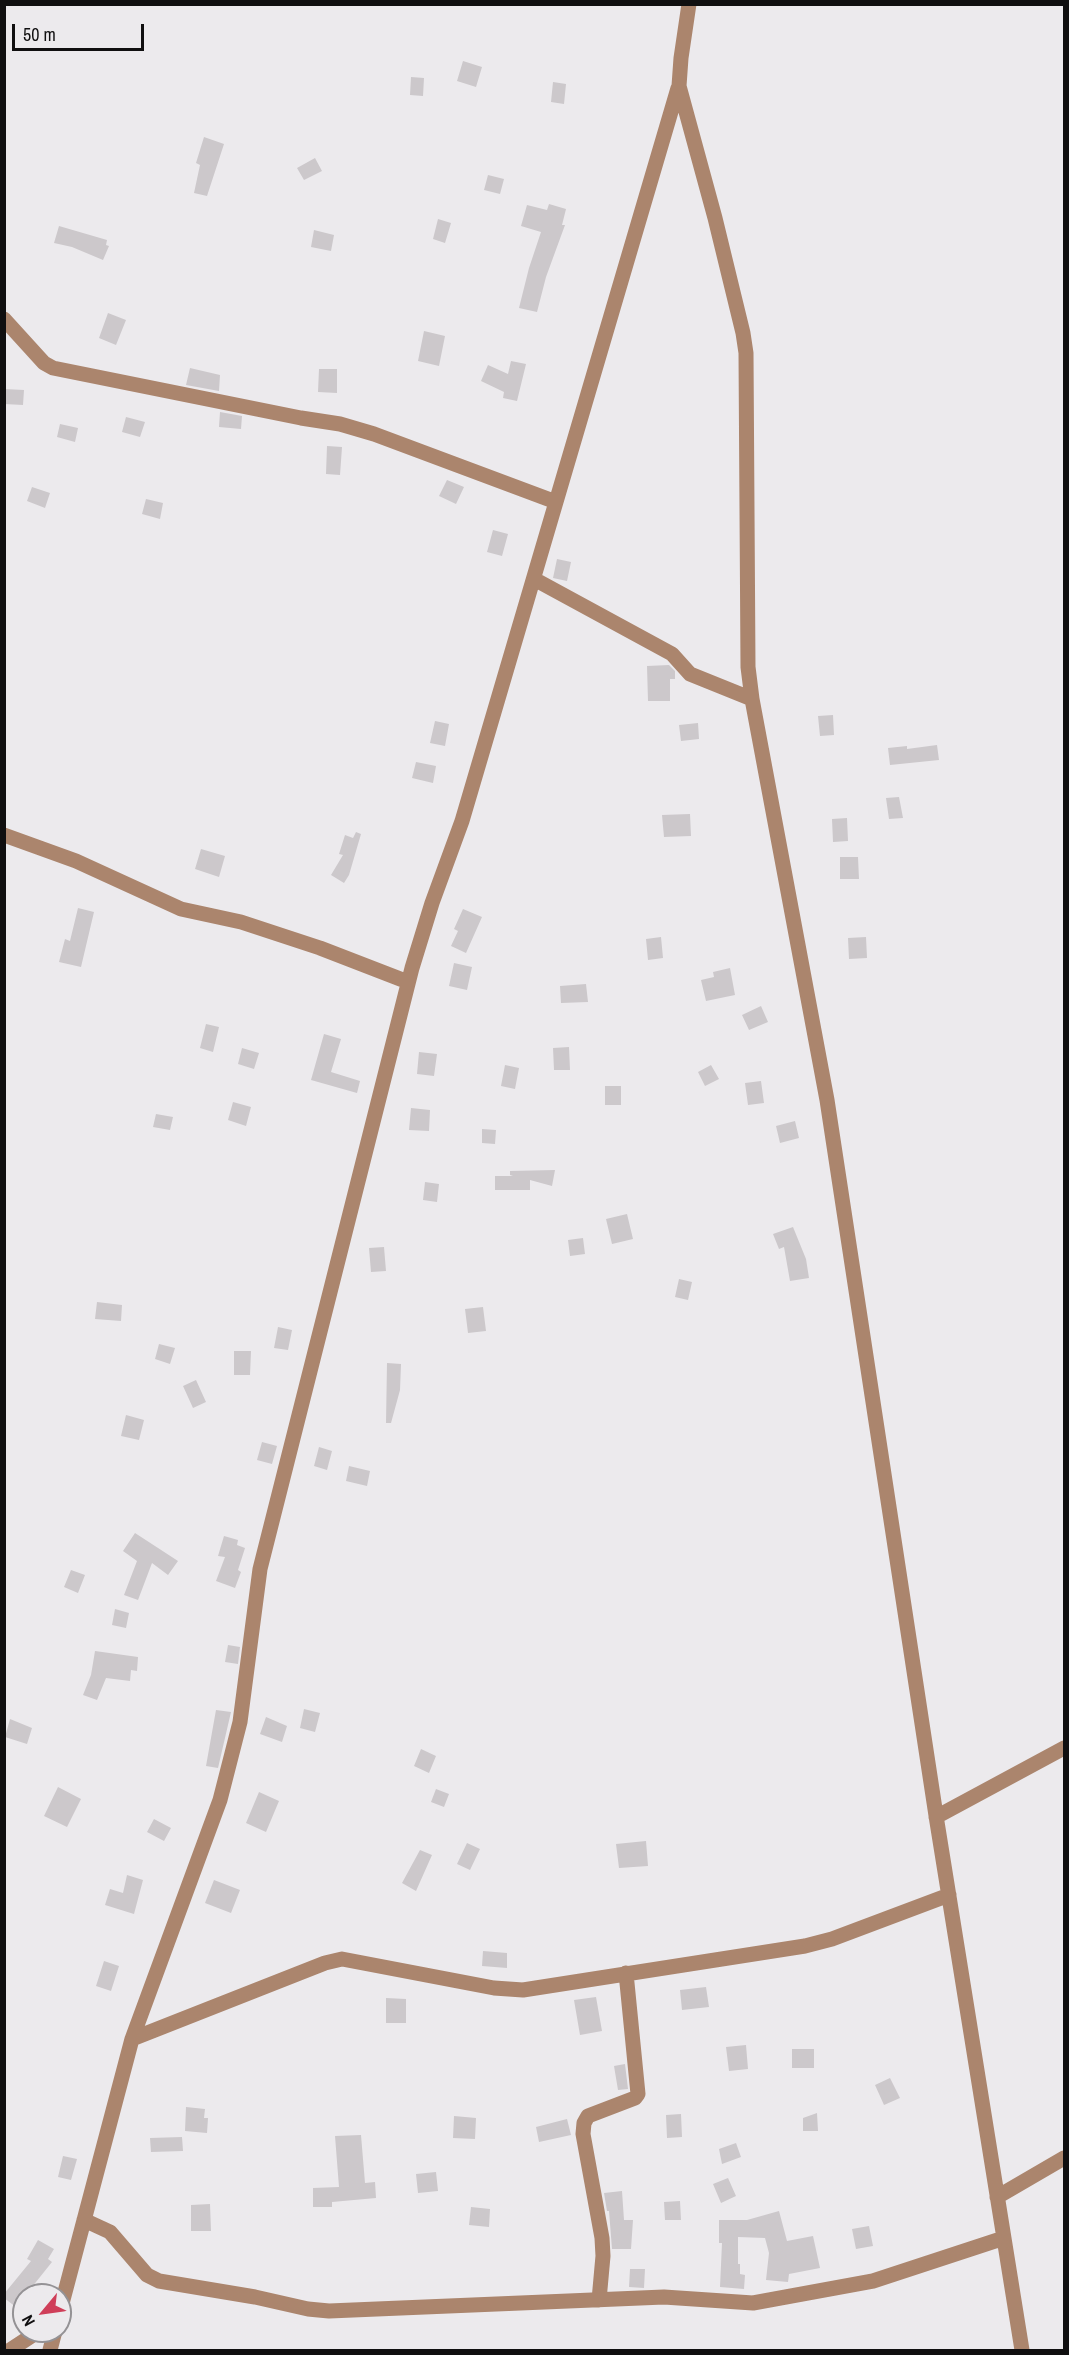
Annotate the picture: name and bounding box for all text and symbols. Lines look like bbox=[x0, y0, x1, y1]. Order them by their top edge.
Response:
scale bar bbox=[15, 12, 147, 50]
text: 50 m bbox=[23, 22, 56, 47]
north arrow bbox=[12, 2283, 72, 2343]
text: N bbox=[16, 2311, 40, 2330]

